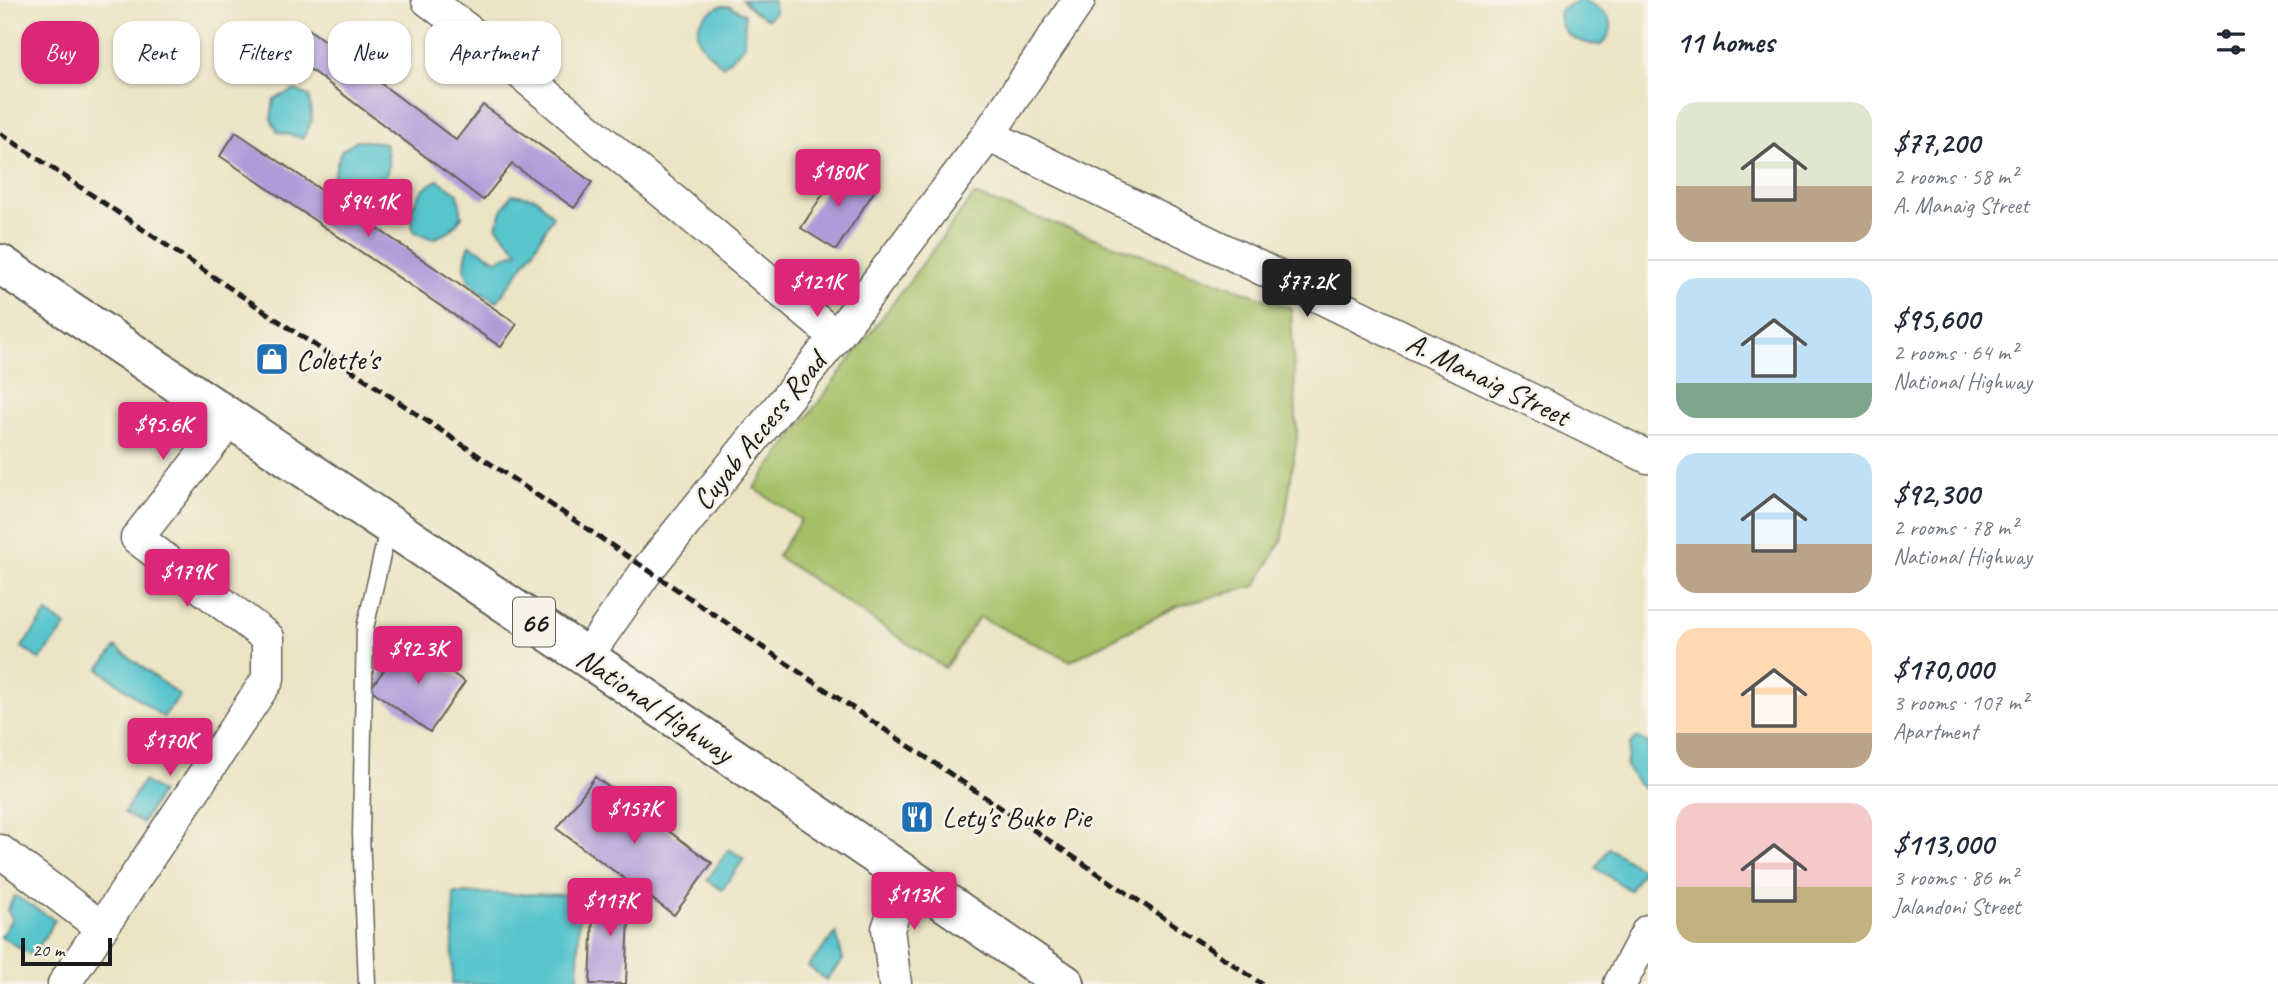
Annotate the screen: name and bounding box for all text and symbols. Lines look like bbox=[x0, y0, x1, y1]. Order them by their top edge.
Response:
chip: Buy bbox=[21, 21, 99, 84]
chip: Rent bbox=[113, 21, 200, 84]
chip: Filters bbox=[214, 21, 314, 84]
chip: New bbox=[328, 21, 411, 84]
chip: Apartment bbox=[425, 21, 561, 84]
text: 11 homes bbox=[1676, 23, 1774, 61]
icon: filters bbox=[2212, 23, 2250, 61]
text: $77,200 bbox=[1893, 124, 1980, 162]
icon: home bbox=[1732, 130, 1816, 214]
pin: $180K bbox=[789, 150, 887, 209]
text: $180K bbox=[811, 157, 865, 186]
text: 2 rooms · 58 m² bbox=[1893, 162, 2017, 191]
pin: $94.1K bbox=[311, 180, 425, 239]
text: $94.1K bbox=[339, 187, 397, 216]
text: A. Manaig Street bbox=[1893, 191, 2029, 220]
pin: $121K bbox=[768, 260, 866, 319]
pin: $77.2K bbox=[1250, 260, 1364, 319]
text: $121K bbox=[790, 267, 844, 296]
text: $77.2K bbox=[1278, 267, 1336, 296]
text: $95,600 bbox=[1893, 300, 1980, 338]
icon: home bbox=[1732, 306, 1816, 390]
street label: A. Manaig Street bbox=[1400, 323, 1579, 436]
text: 2 rooms · 64 m² bbox=[1893, 338, 2017, 367]
shop icon: Colette's bbox=[253, 340, 291, 378]
place label: Colette's bbox=[296, 340, 382, 378]
street label: Cuyab Access Road bbox=[684, 341, 837, 518]
text: National Highway bbox=[1893, 367, 2032, 396]
pin: $95.6K bbox=[106, 402, 220, 462]
text: $95.6K bbox=[134, 410, 192, 439]
text: $92,300 bbox=[1893, 475, 1980, 513]
icon: home bbox=[1732, 481, 1816, 565]
text: 2 rooms · 78 m² bbox=[1893, 513, 2017, 542]
text: National Highway bbox=[1893, 542, 2032, 571]
pin: $179K bbox=[138, 550, 236, 609]
text: $179K bbox=[161, 557, 213, 586]
road number: 66 bbox=[513, 598, 555, 646]
pin: $92.3K bbox=[361, 626, 475, 686]
text: $92.3K bbox=[389, 634, 447, 663]
street label: National Highway bbox=[569, 639, 743, 773]
text: $170,000 bbox=[1893, 650, 1993, 688]
icon: home bbox=[1732, 656, 1816, 740]
text: 3 rooms · 107 m² bbox=[1893, 688, 2028, 717]
text: Apartment bbox=[1893, 717, 1978, 746]
pin: $170K bbox=[121, 718, 219, 778]
text: $170K bbox=[144, 726, 197, 755]
pin: $157K bbox=[585, 786, 683, 846]
text: $157K bbox=[608, 794, 660, 823]
restaurant icon: Lety's Buko Pie bbox=[898, 798, 936, 836]
place label: Lety's Buko Pie bbox=[942, 798, 1093, 836]
text: $113,000 bbox=[1893, 825, 1993, 863]
icon: home bbox=[1732, 831, 1816, 915]
text: 3 rooms · 86 m² bbox=[1893, 863, 2017, 892]
pin: $113K bbox=[865, 872, 963, 932]
pin: $117K bbox=[561, 878, 659, 938]
text: $113K bbox=[887, 880, 941, 909]
text: $117K bbox=[584, 886, 637, 915]
text: Jalandoni Street bbox=[1893, 892, 2020, 921]
scale bar bbox=[21, 935, 112, 967]
text: 20 m bbox=[32, 938, 64, 962]

